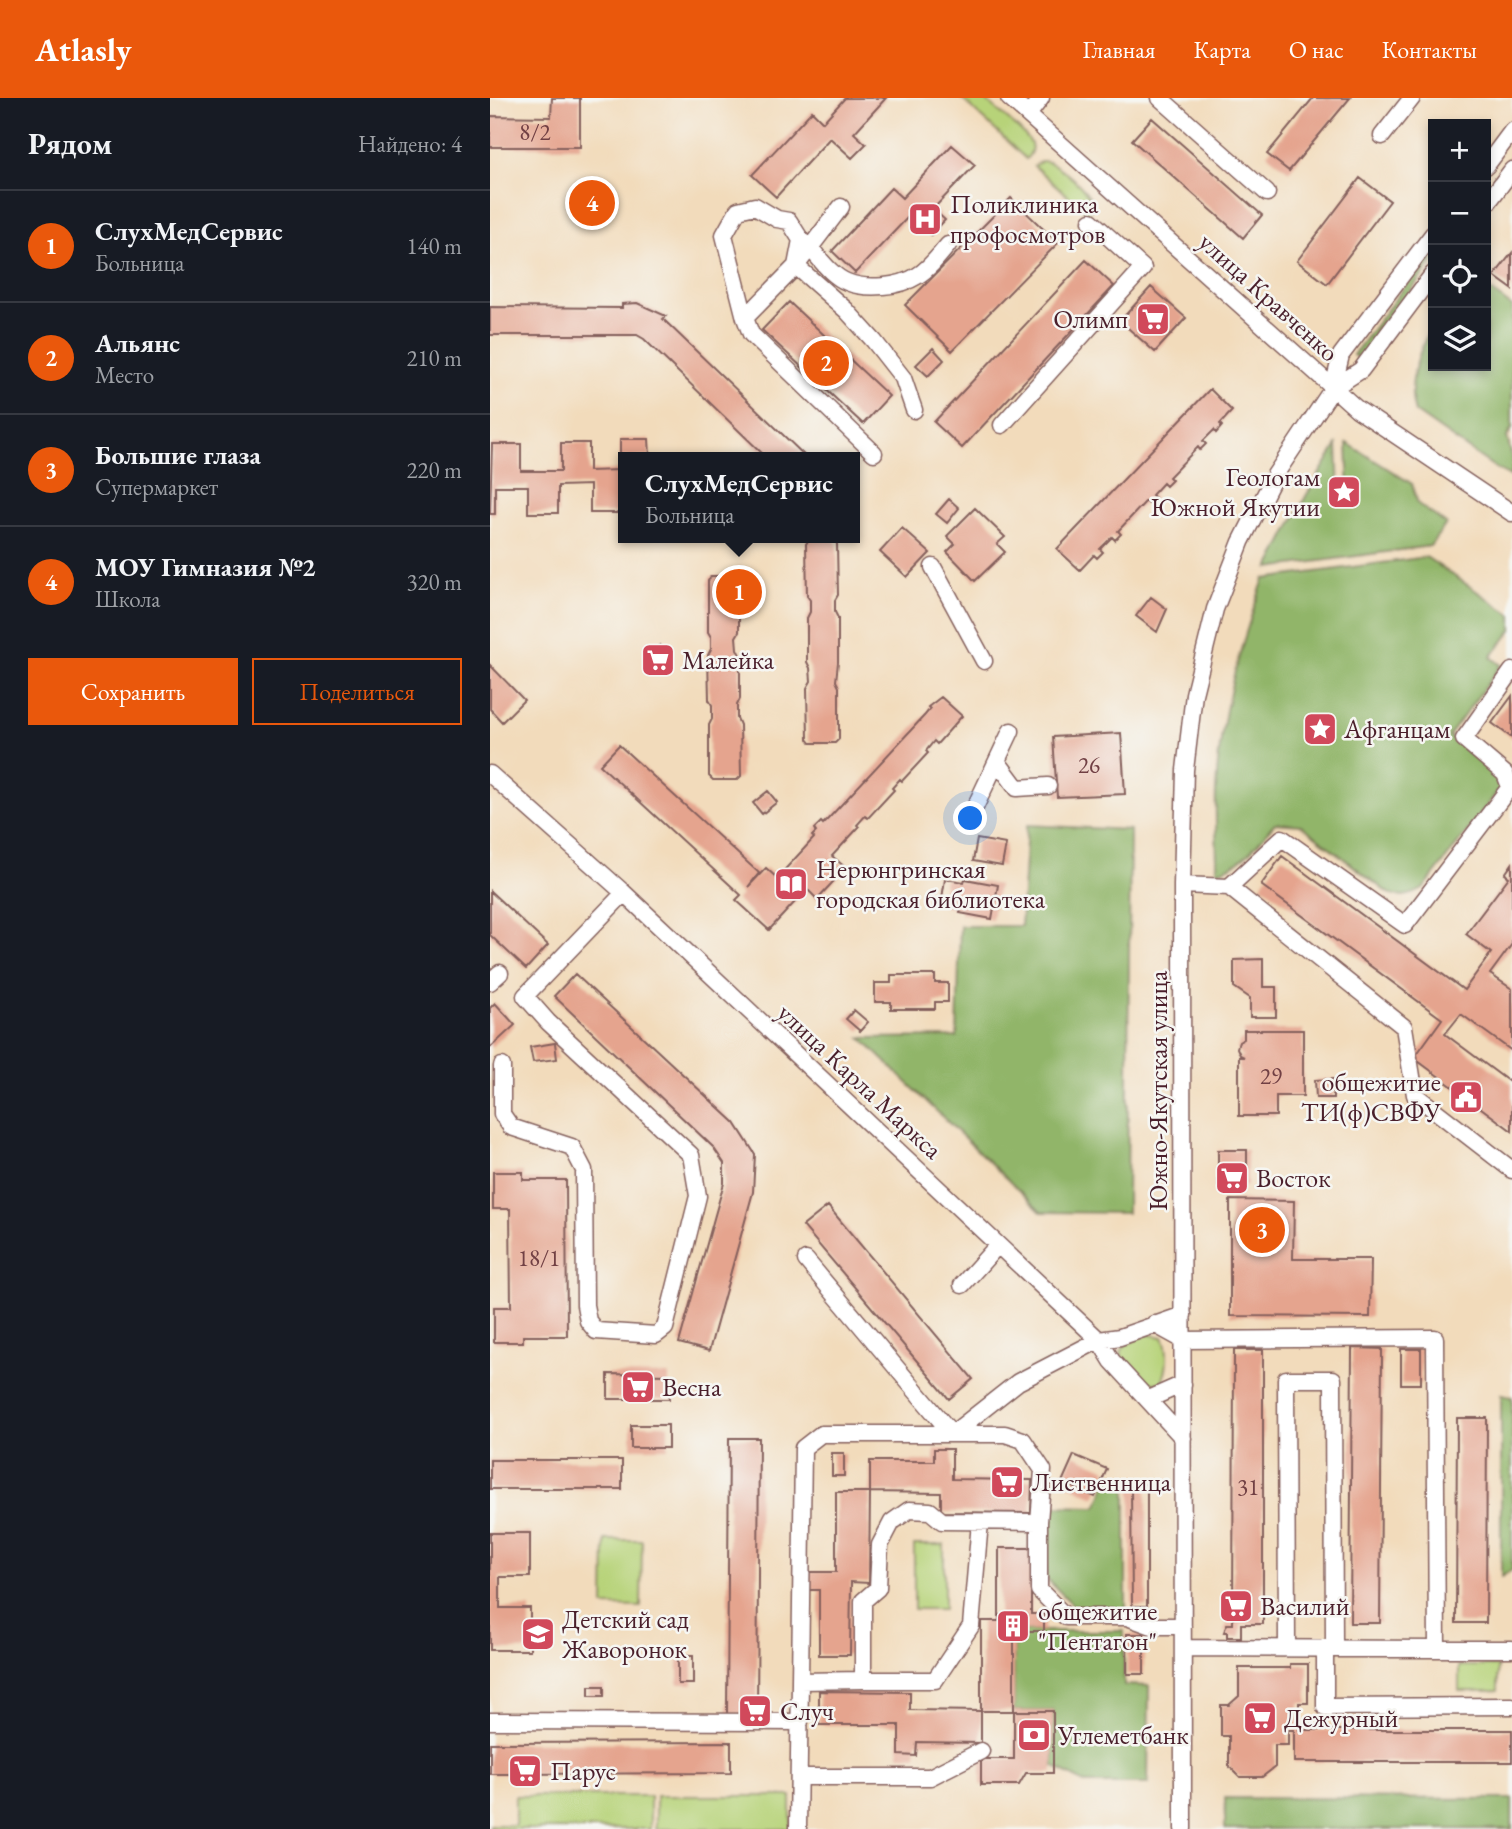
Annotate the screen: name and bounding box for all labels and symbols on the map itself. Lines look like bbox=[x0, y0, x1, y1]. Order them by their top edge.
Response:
house number: 8/2 bbox=[519, 117, 551, 147]
pin: 4 bbox=[569, 177, 615, 229]
place label: Поликлиника профосмотров bbox=[950, 187, 1105, 251]
hospital icon: Поликлиника профосмотров bbox=[906, 200, 944, 238]
street label: улица Кравченко bbox=[1192, 225, 1346, 369]
supermarket icon: Олимп bbox=[1134, 300, 1172, 338]
place label: Олимп bbox=[1053, 302, 1128, 336]
pin: 2 bbox=[803, 337, 849, 389]
place label: Геологам Южной Якутии bbox=[1150, 460, 1320, 524]
place icon: Геологам Южной Якутии bbox=[1325, 473, 1363, 511]
pin: 1 bbox=[716, 566, 762, 618]
supermarket icon: Малейка bbox=[639, 641, 677, 679]
place label: Малейка bbox=[682, 643, 775, 677]
place icon: Афганцам bbox=[1301, 710, 1339, 748]
place label: Афганцам bbox=[1343, 712, 1450, 746]
house number: 26 bbox=[1078, 750, 1100, 780]
your location bbox=[953, 801, 987, 835]
place label: Нерюнгринская городская библиотека bbox=[816, 852, 1046, 916]
library icon: Нерюнгринская городская библиотека bbox=[772, 865, 810, 903]
street label: Южно-Якутская улица bbox=[1141, 970, 1175, 1211]
street label: улица Карла Маркса bbox=[770, 996, 950, 1167]
house number: 29 bbox=[1260, 1061, 1282, 1091]
place label: общежитие ТИ(ф)СВФУ bbox=[1301, 1065, 1441, 1129]
public building icon: общежитие ТИ(ф)СВФУ bbox=[1447, 1078, 1485, 1116]
supermarket icon: Восток bbox=[1213, 1159, 1251, 1197]
place label: Восток bbox=[1256, 1161, 1331, 1195]
pin: 3 bbox=[1239, 1204, 1285, 1256]
house number: 18/1 bbox=[518, 1243, 560, 1273]
supermarket icon: Весна bbox=[619, 1368, 657, 1406]
place label: Весна bbox=[662, 1370, 722, 1404]
supermarket icon: Лиственница bbox=[988, 1463, 1026, 1501]
place label: Лиственница bbox=[1032, 1465, 1172, 1499]
house number: 31 bbox=[1237, 1472, 1259, 1502]
supermarket icon: Василий bbox=[1217, 1587, 1255, 1625]
place label: Василий bbox=[1260, 1589, 1350, 1623]
place label: общежитие "Пентагон" bbox=[1038, 1594, 1157, 1658]
place label: Детский сад Жаворонок bbox=[561, 1602, 689, 1666]
building icon: общежитие "Пентагон" bbox=[994, 1607, 1032, 1645]
school or university icon: Детский сад Жаворонок bbox=[519, 1615, 557, 1653]
supermarket icon: Случ bbox=[736, 1692, 774, 1730]
place label: Случ bbox=[780, 1694, 834, 1728]
supermarket icon: Дежурный bbox=[1241, 1699, 1279, 1737]
place label: Дежурный bbox=[1284, 1701, 1399, 1735]
bank icon: Углеметбанк bbox=[1015, 1716, 1053, 1754]
place label: Углеметбанк bbox=[1057, 1718, 1189, 1752]
supermarket icon: Парус bbox=[506, 1752, 544, 1790]
place label: Парус bbox=[550, 1754, 616, 1788]

